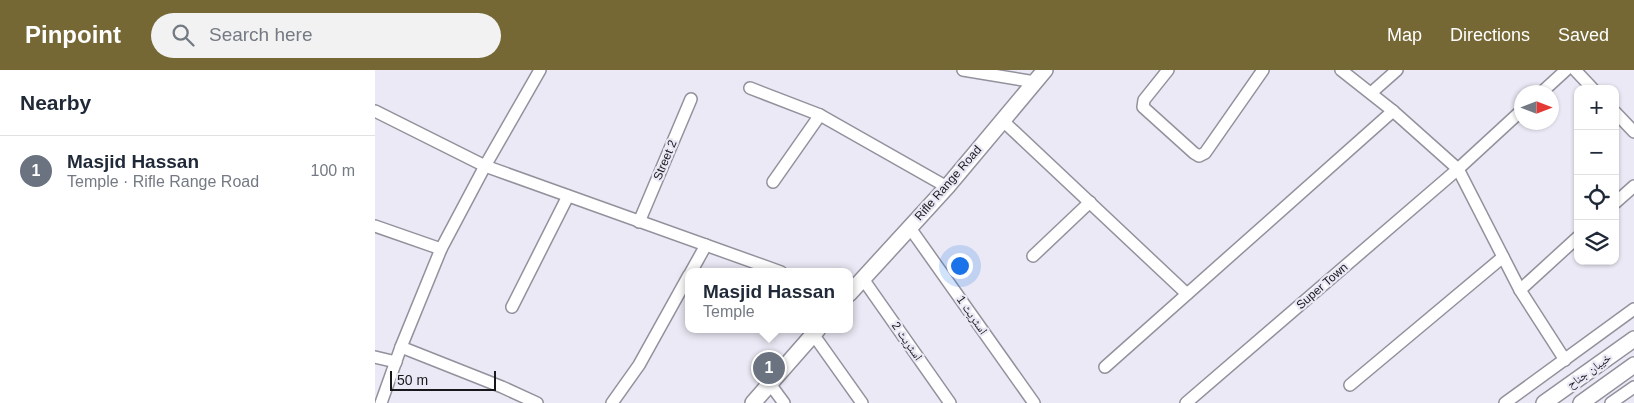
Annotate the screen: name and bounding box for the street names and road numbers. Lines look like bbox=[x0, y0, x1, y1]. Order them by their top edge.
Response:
street label: Street 2 bbox=[650, 138, 680, 182]
street label: Rifle Range Road bbox=[912, 143, 984, 223]
street label: Super Town bbox=[1294, 260, 1350, 312]
street label: اسٹریٹ 1 bbox=[954, 293, 990, 337]
street label: اسٹریٹ 2 bbox=[889, 319, 925, 363]
street label: خیبان جناح bbox=[1564, 350, 1614, 392]

